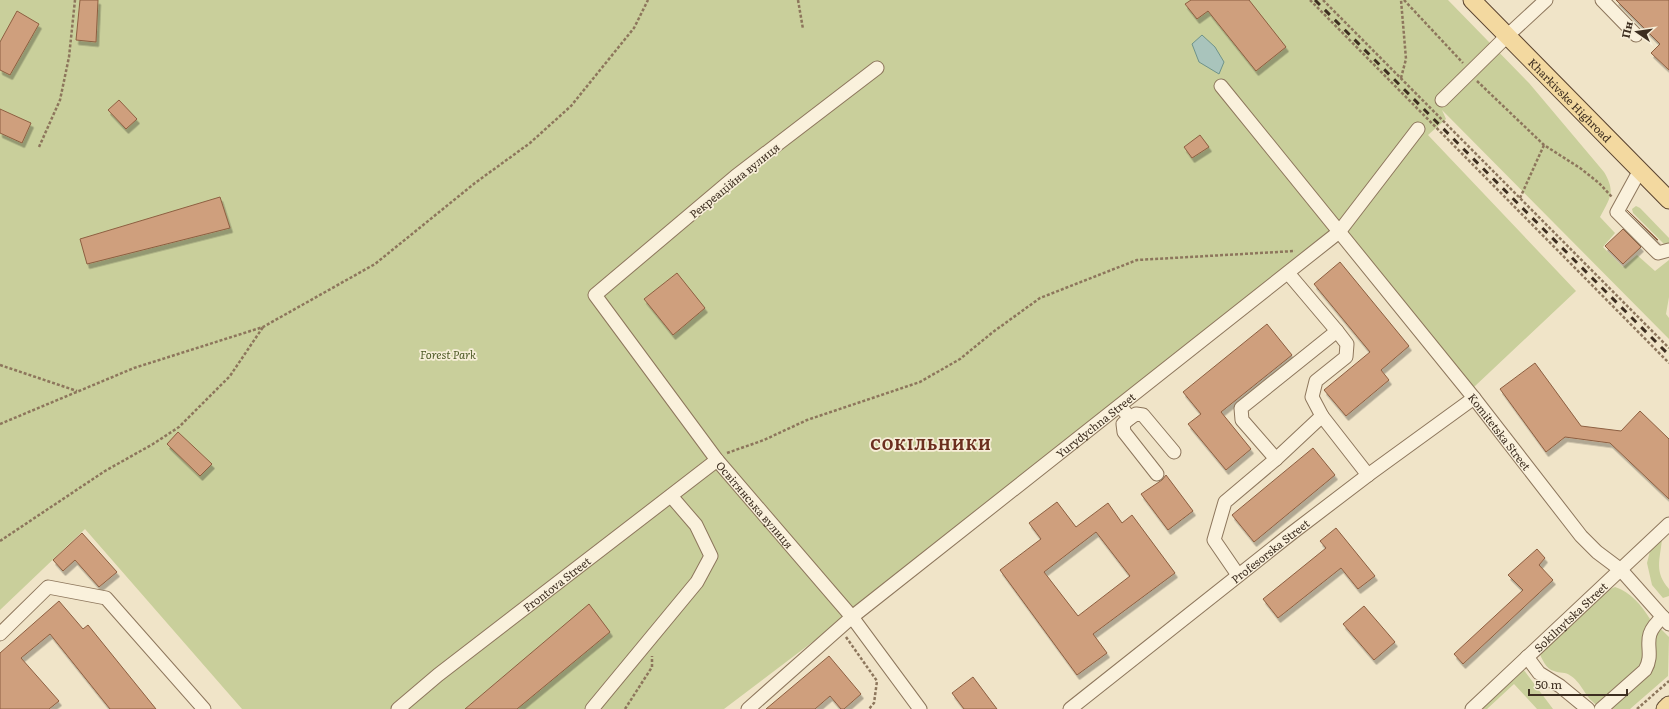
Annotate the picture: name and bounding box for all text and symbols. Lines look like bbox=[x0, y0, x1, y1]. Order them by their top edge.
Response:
north arrow bbox=[1617, 12, 1657, 52]
text: Пн bbox=[1617, 19, 1636, 40]
street label: Kharkivske Highroad bbox=[1525, 54, 1616, 146]
street label: Рекреаційна вулиця bbox=[686, 138, 783, 221]
park label: Forest Park bbox=[420, 346, 476, 362]
street label: Yurydychna Street bbox=[1052, 388, 1139, 461]
street label: Komitetska Street bbox=[1465, 389, 1535, 474]
district label: СОКІЛЬНИКИ bbox=[870, 432, 992, 455]
street label: Освітянська вулиця bbox=[713, 457, 798, 552]
street label: Profesorska Street bbox=[1227, 514, 1313, 587]
street label: Frontova Street bbox=[519, 552, 594, 615]
street label: Sokilnytska Street bbox=[1530, 578, 1611, 655]
scale bar bbox=[1529, 671, 1627, 697]
text: 50 m bbox=[1535, 675, 1562, 693]

